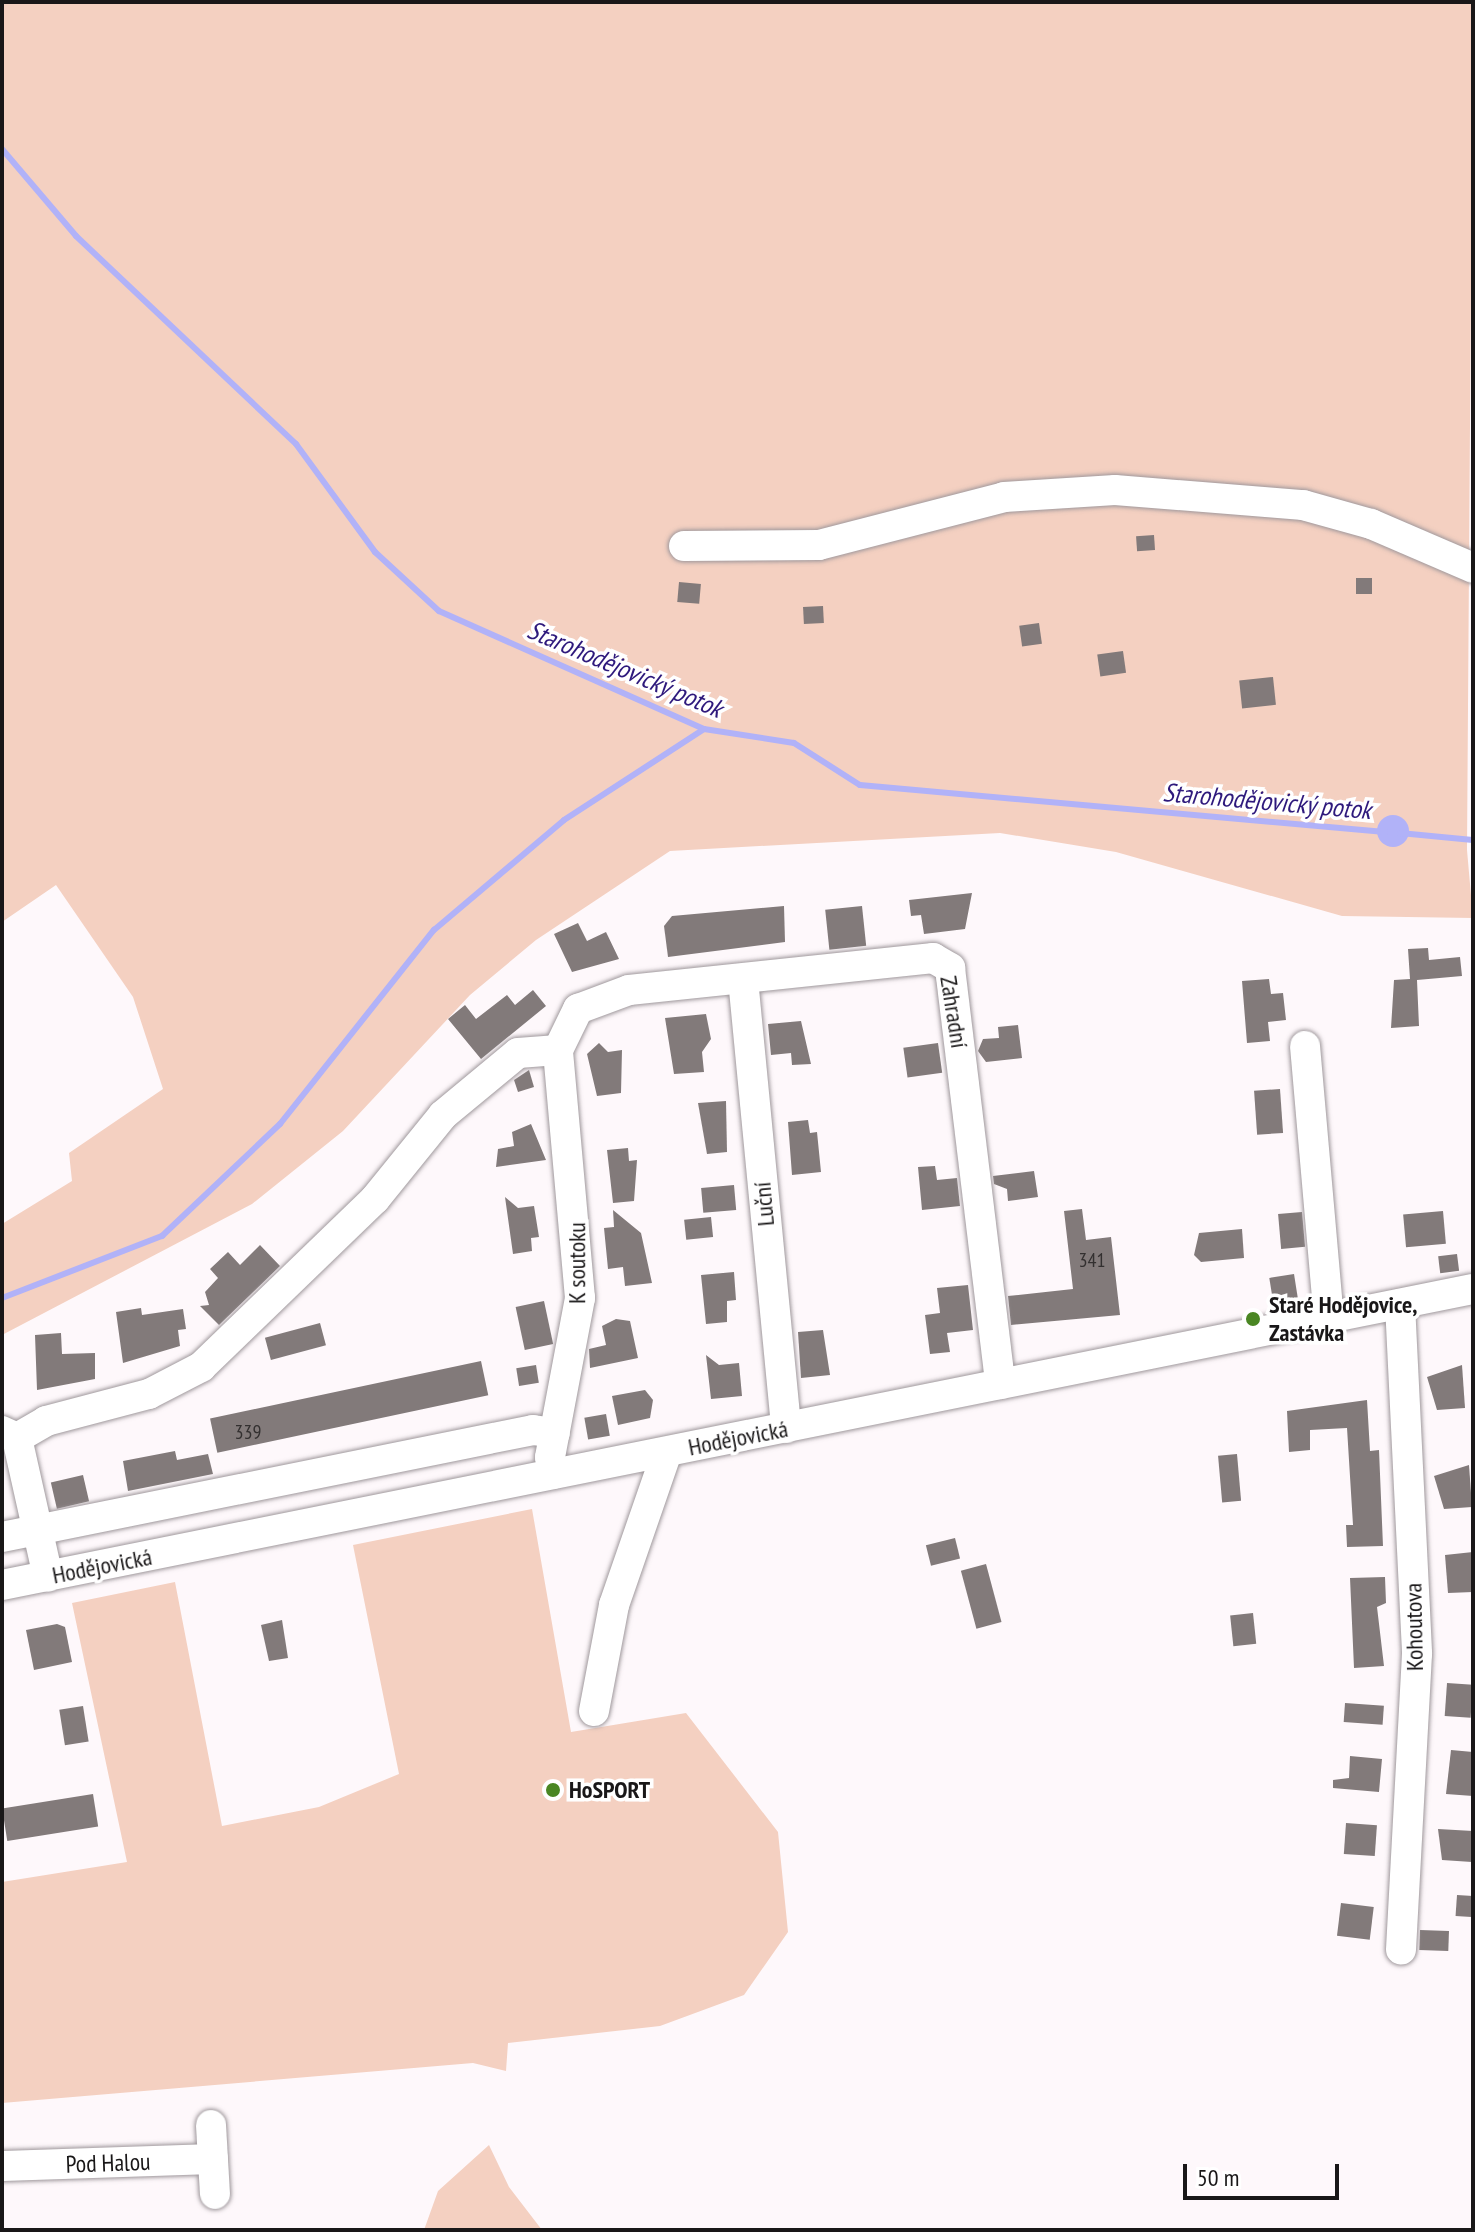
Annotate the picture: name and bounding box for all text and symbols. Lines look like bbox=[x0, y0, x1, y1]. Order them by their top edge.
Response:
water label: Starohodějovický potok bbox=[523, 614, 727, 724]
water label: Starohodějovický potok bbox=[1161, 776, 1373, 826]
street label: Zahradní bbox=[934, 974, 974, 1050]
street label: Luční bbox=[748, 1181, 780, 1227]
street label: K soutoku bbox=[563, 1222, 591, 1304]
house number: 341 bbox=[1079, 1248, 1105, 1272]
place label: Staré Hodějovice, Zastávka bbox=[1269, 1291, 1417, 1347]
marker: Staré Hodějovice, Zastávka bbox=[1244, 1310, 1262, 1328]
street label: Hodějovická bbox=[686, 1414, 790, 1462]
house number: 339 bbox=[235, 1420, 261, 1444]
street label: Hodějovická bbox=[50, 1542, 154, 1590]
street label: Kohoutova bbox=[1399, 1583, 1429, 1671]
place label: HoSPORT bbox=[569, 1776, 650, 1804]
marker: HoSPORT bbox=[544, 1781, 562, 1799]
street label: Pod Halou bbox=[65, 2147, 151, 2179]
scale bar bbox=[1187, 2148, 1343, 2198]
text: 50 m bbox=[1197, 2162, 1239, 2193]

